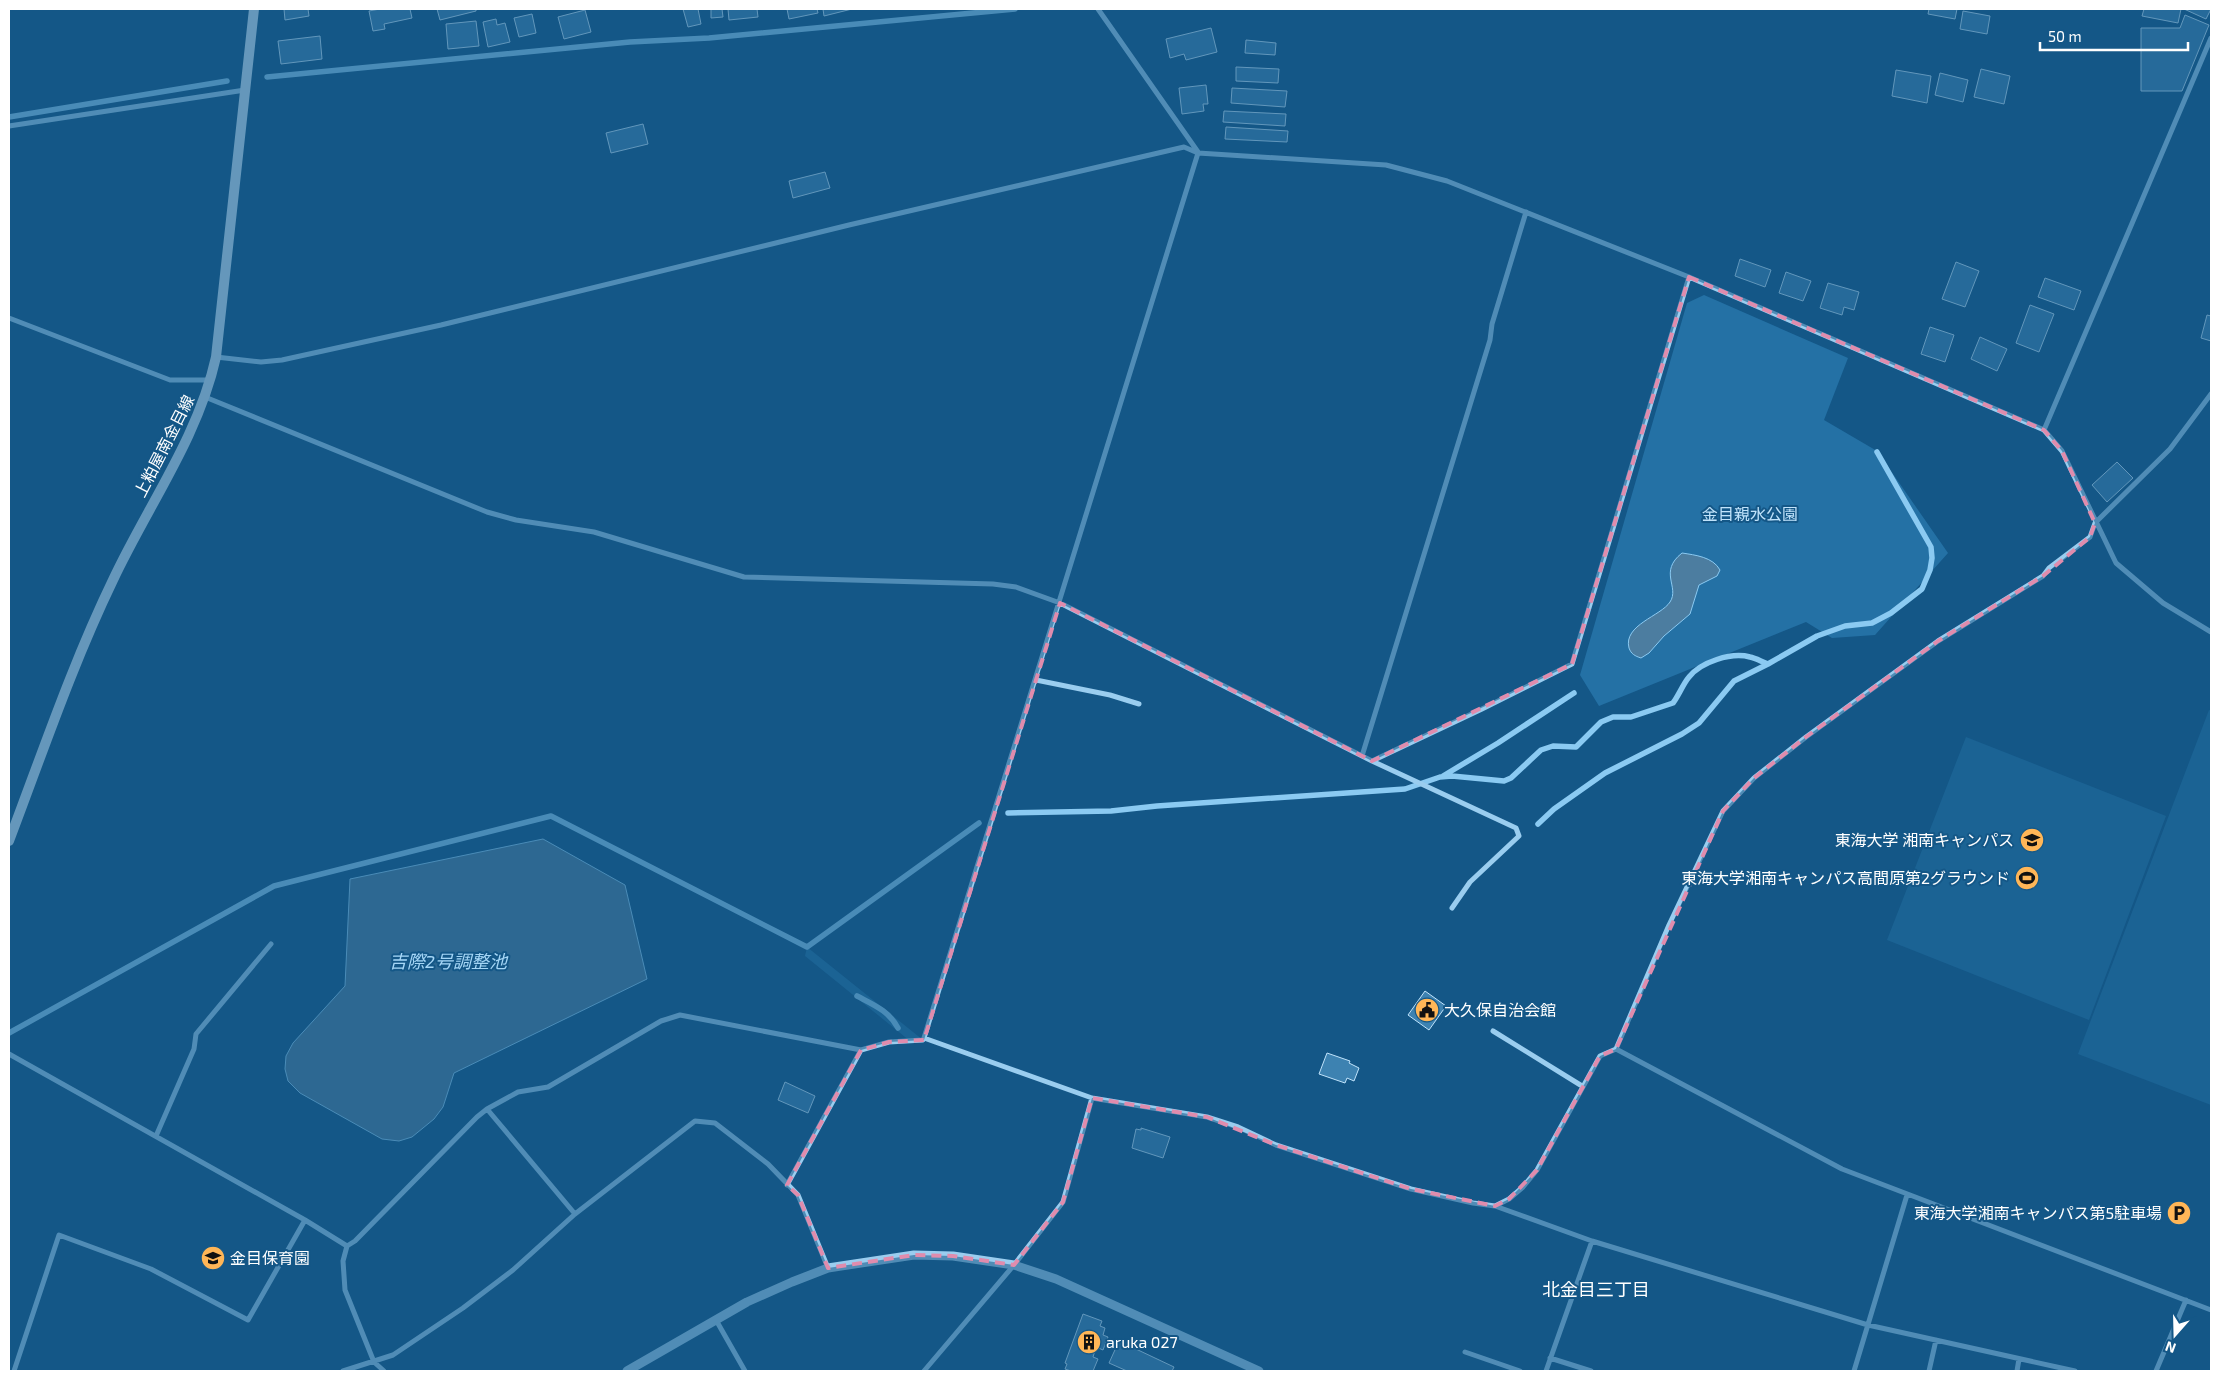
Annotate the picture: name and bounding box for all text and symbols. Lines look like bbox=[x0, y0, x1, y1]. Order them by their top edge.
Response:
scale bar bbox=[2040, 20, 2188, 52]
text: 50 m bbox=[2048, 27, 2082, 45]
street label: 上粕屋南金目線 bbox=[130, 392, 197, 500]
park label: 金目親水公園 bbox=[1702, 504, 1798, 523]
school or university icon: 東海大学 湘南キャンパス bbox=[2019, 827, 2045, 853]
place label: 東海大学 湘南キャンパス bbox=[1834, 830, 2014, 849]
sports icon: 東海大学湘南キャンパス高間原第2グラウンド bbox=[2014, 865, 2040, 891]
place label: 東海大学湘南キャンパス高間原第2グラウンド bbox=[1681, 868, 2010, 887]
water label: 吉際2号調整池 bbox=[389, 950, 509, 972]
public building icon: 大久保自治会館 bbox=[1414, 997, 1440, 1023]
place label: 大久保自治会館 bbox=[1444, 1000, 1556, 1019]
parking icon: 東海大学湘南キャンパス第5駐車場 bbox=[2166, 1200, 2192, 1226]
place label: 東海大学湘南キャンパス第5駐車場 bbox=[1913, 1203, 2162, 1222]
school or university icon: 金目保育園 bbox=[200, 1245, 226, 1271]
place label: 金目保育園 bbox=[230, 1248, 310, 1267]
district label: 北金目三丁目 bbox=[1542, 1278, 1650, 1300]
north arrow bbox=[2150, 1310, 2200, 1360]
building icon: aruka 027 bbox=[1076, 1329, 1102, 1355]
place label: aruka 027 bbox=[1106, 1332, 1178, 1351]
text: N bbox=[2163, 1338, 2178, 1357]

